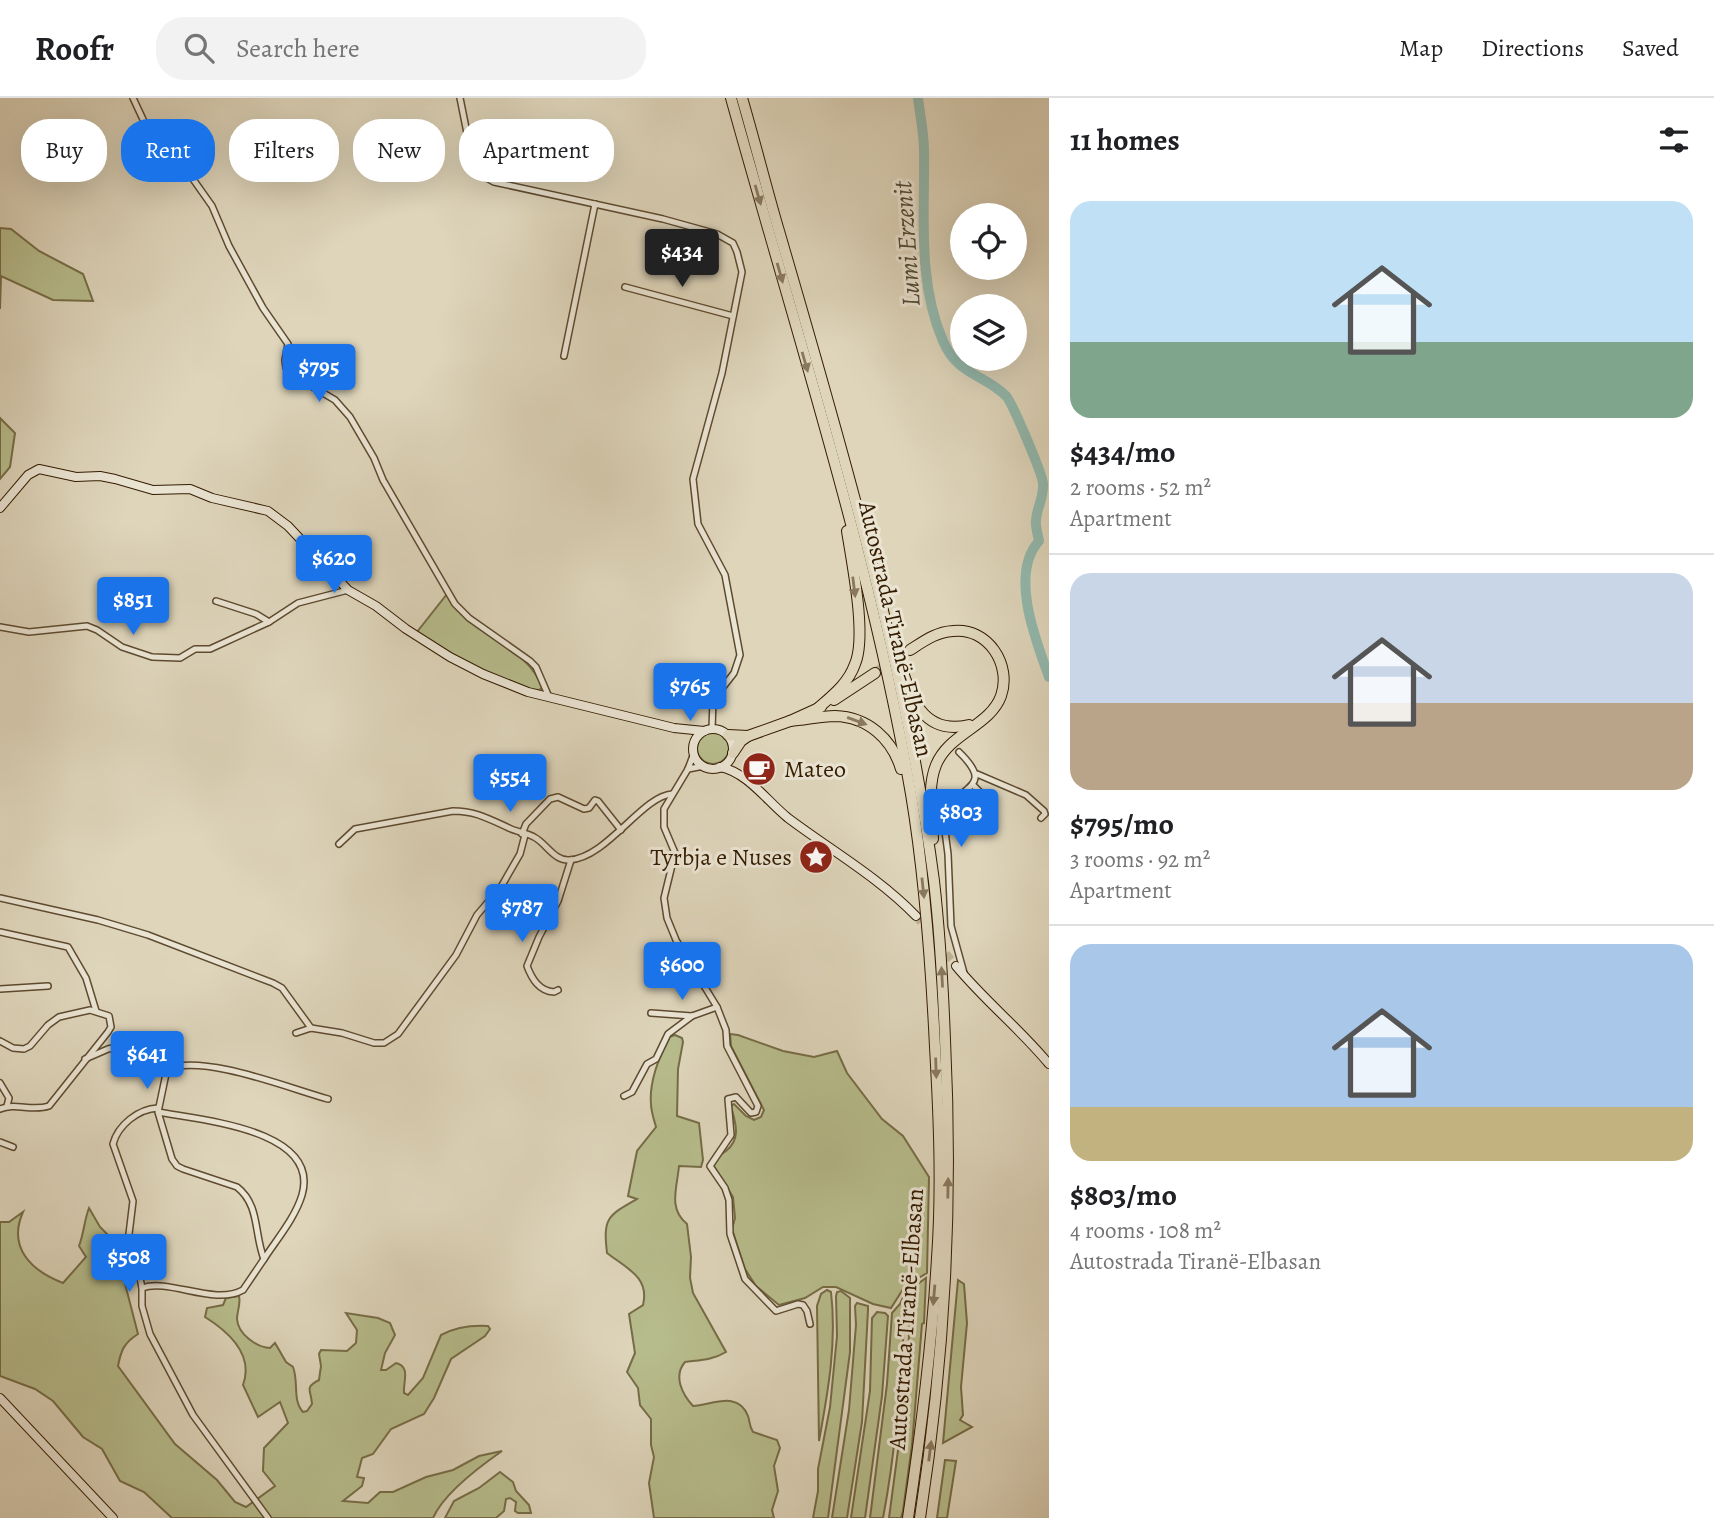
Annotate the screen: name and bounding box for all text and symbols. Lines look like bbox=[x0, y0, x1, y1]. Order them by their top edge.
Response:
search box bbox=[156, 17, 646, 80]
text: Roofr bbox=[35, 26, 114, 71]
icon: search bbox=[180, 29, 218, 67]
text: Search here bbox=[236, 31, 360, 66]
text: Map bbox=[1399, 32, 1443, 64]
text: Directions bbox=[1481, 32, 1584, 64]
text: Saved bbox=[1622, 32, 1679, 64]
chip: Buy bbox=[21, 119, 107, 182]
chip: Rent bbox=[121, 119, 215, 182]
chip: Filters bbox=[229, 119, 339, 182]
chip: New bbox=[353, 119, 445, 182]
chip: Apartment bbox=[459, 119, 614, 182]
text: 11 homes bbox=[1070, 120, 1180, 160]
icon: filters bbox=[1655, 121, 1693, 159]
water label: Lumi Erzenit bbox=[885, 179, 929, 308]
one-way arrow bbox=[753, 184, 764, 206]
map controls bbox=[950, 203, 1027, 371]
button: locate bbox=[950, 203, 1027, 280]
pin: $434 bbox=[641, 230, 723, 289]
text: $434 bbox=[661, 236, 703, 267]
icon: home bbox=[1319, 247, 1445, 373]
one-way arrow bbox=[775, 263, 785, 284]
button: layers bbox=[950, 294, 1027, 371]
pin: $795 bbox=[278, 344, 360, 404]
text: $795 bbox=[298, 351, 340, 382]
one-way arrow bbox=[801, 352, 811, 373]
text: $434/mo bbox=[1070, 432, 1176, 472]
text: 2 rooms · 52 m² bbox=[1070, 472, 1211, 503]
street label: Autostrada Tiranë-Elbasan bbox=[851, 497, 941, 760]
text: Apartment bbox=[1070, 503, 1172, 534]
pin: $620 bbox=[293, 536, 375, 595]
text: $620 bbox=[312, 542, 356, 573]
one-way arrow bbox=[849, 576, 860, 598]
pin: $851 bbox=[92, 578, 174, 637]
text: $851 bbox=[113, 584, 153, 615]
icon: home bbox=[1319, 619, 1445, 745]
pin: $765 bbox=[649, 664, 731, 723]
text: $765 bbox=[669, 670, 711, 701]
one-way arrow bbox=[847, 716, 868, 727]
cafe icon: Mateo bbox=[740, 750, 778, 788]
place label: Mateo bbox=[784, 753, 846, 785]
pin: $554 bbox=[469, 754, 551, 814]
text: $554 bbox=[489, 761, 531, 792]
pin: $803 bbox=[920, 790, 1002, 849]
text: $803 bbox=[939, 796, 983, 827]
text: $795/mo bbox=[1070, 804, 1174, 844]
place icon: Tyrbja e Nuses bbox=[797, 838, 835, 876]
place label: Tyrbja e Nuses bbox=[650, 841, 792, 873]
text: 3 rooms · 92 m² bbox=[1070, 844, 1210, 875]
text: Apartment bbox=[1070, 875, 1172, 906]
one-way arrow bbox=[918, 877, 929, 899]
pin: $787 bbox=[481, 884, 563, 944]
text: $787 bbox=[501, 891, 543, 922]
pin: $600 bbox=[641, 942, 723, 1002]
text: $600 bbox=[660, 949, 704, 980]
one-way arrow bbox=[937, 966, 948, 988]
icon: home bbox=[1319, 990, 1445, 1116]
pin: $641 bbox=[106, 1032, 188, 1091]
text: $641 bbox=[127, 1038, 167, 1069]
one-way arrow bbox=[931, 1057, 942, 1079]
text: $803/mo bbox=[1070, 1175, 1177, 1215]
one-way arrow bbox=[943, 1177, 954, 1199]
street label: Autostrada Tiranë-Elbasan bbox=[881, 1187, 931, 1452]
text: 4 rooms · 108 m² bbox=[1070, 1215, 1221, 1246]
pin: $508 bbox=[88, 1234, 170, 1294]
text: $508 bbox=[107, 1241, 151, 1272]
text: Autostrada Tiranë-Elbasan bbox=[1070, 1246, 1321, 1277]
one-way arrow bbox=[928, 1285, 939, 1307]
one-way arrow bbox=[925, 1439, 936, 1461]

